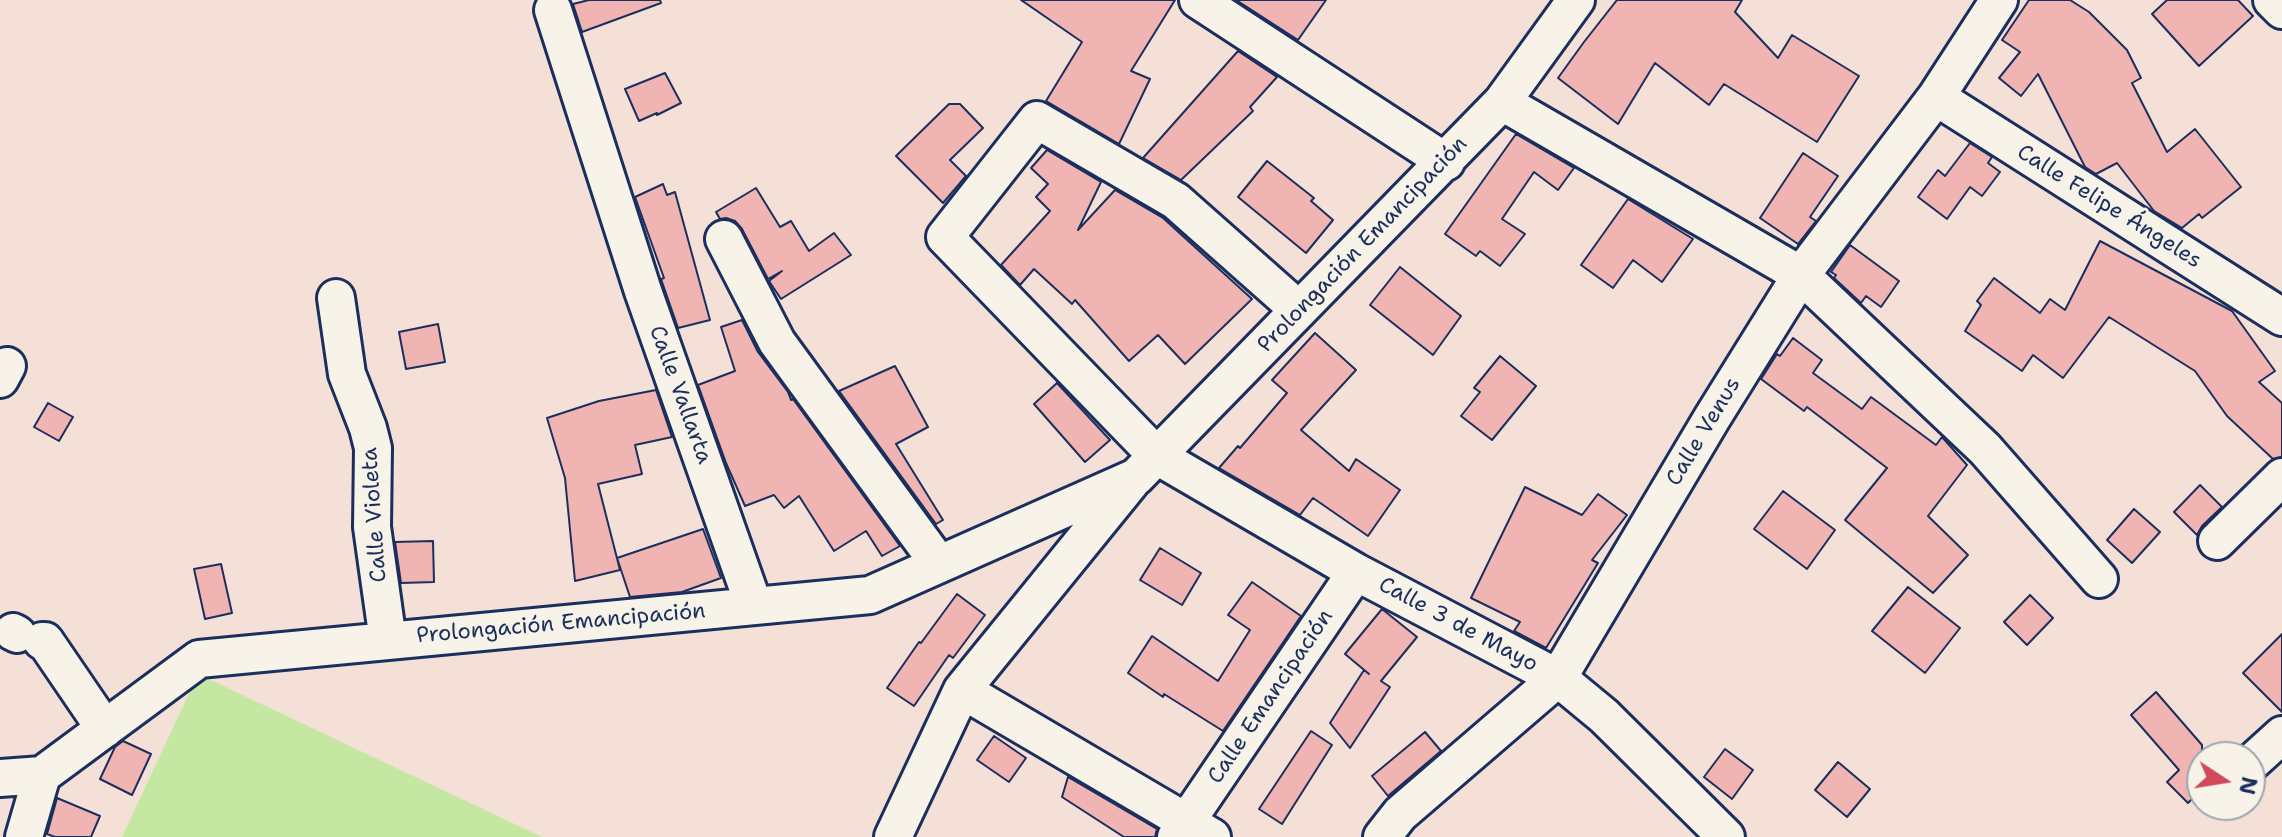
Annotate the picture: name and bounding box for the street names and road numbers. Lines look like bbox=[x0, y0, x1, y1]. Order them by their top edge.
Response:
street label: Prolongación Emancipación bbox=[1253, 131, 1473, 359]
street label: Calle Felipe Ángeles bbox=[2012, 139, 2206, 275]
street label: Calle Vallarta bbox=[643, 322, 717, 468]
street label: Calle Venus bbox=[1661, 373, 1747, 491]
street label: Calle Violeta bbox=[357, 447, 393, 583]
street label: Calle 3 de Mayo bbox=[1374, 572, 1542, 678]
street label: Prolongación Emancipación bbox=[415, 598, 707, 650]
street label: Calle Emancipación bbox=[1203, 605, 1339, 789]

